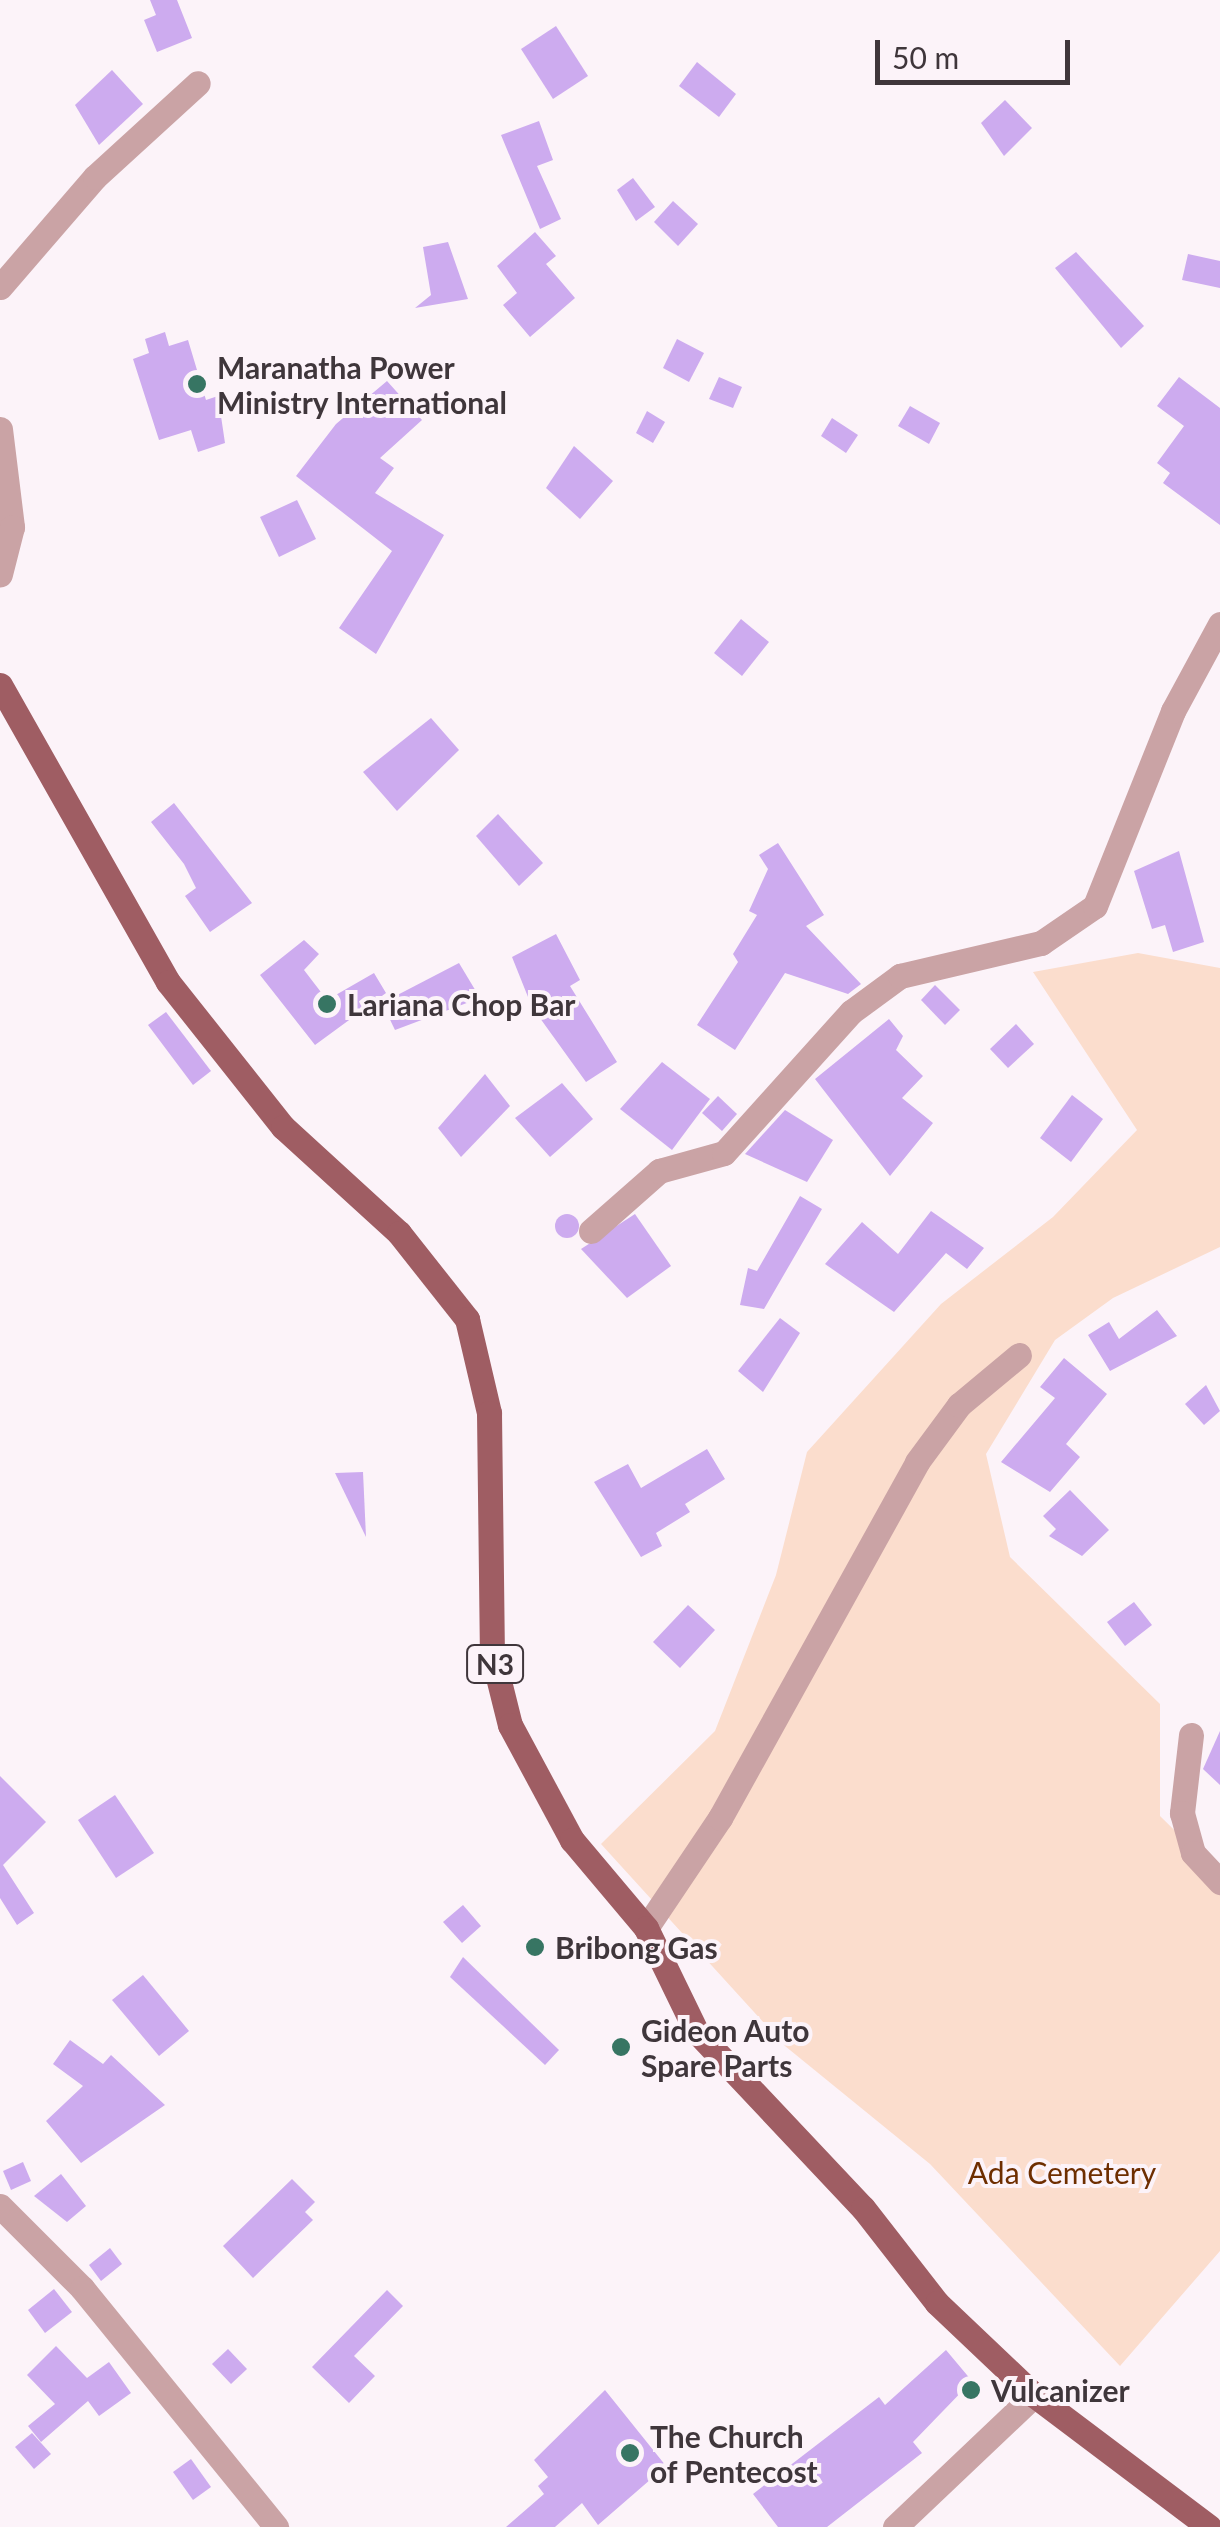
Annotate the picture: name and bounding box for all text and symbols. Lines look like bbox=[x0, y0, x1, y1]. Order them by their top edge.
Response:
scale bar bbox=[880, 20, 1075, 82]
text: 50 m bbox=[892, 39, 959, 75]
place label: Maranatha Power Ministry International bbox=[217, 349, 508, 420]
marker: Maranatha Power Ministry International bbox=[186, 373, 208, 395]
place label: Lariana Chop Bar bbox=[347, 986, 576, 1022]
marker: Lariana Chop Bar bbox=[316, 993, 338, 1015]
road number: N3 bbox=[465, 1641, 525, 1687]
place label: Bribong Gas bbox=[555, 1929, 718, 1965]
marker: Bribong Gas bbox=[524, 1936, 546, 1958]
place label: Gideon Auto Spare Parts bbox=[641, 2012, 811, 2082]
marker: Gideon Auto Spare Parts bbox=[610, 2036, 632, 2058]
park label: Ada Cemetery bbox=[968, 2154, 1156, 2190]
place label: Vulcanizer bbox=[991, 2372, 1130, 2408]
marker: Vulcanizer bbox=[960, 2379, 982, 2401]
place label: The Church of Pentecost bbox=[650, 2418, 818, 2488]
marker: The Church of Pentecost bbox=[619, 2442, 641, 2464]

